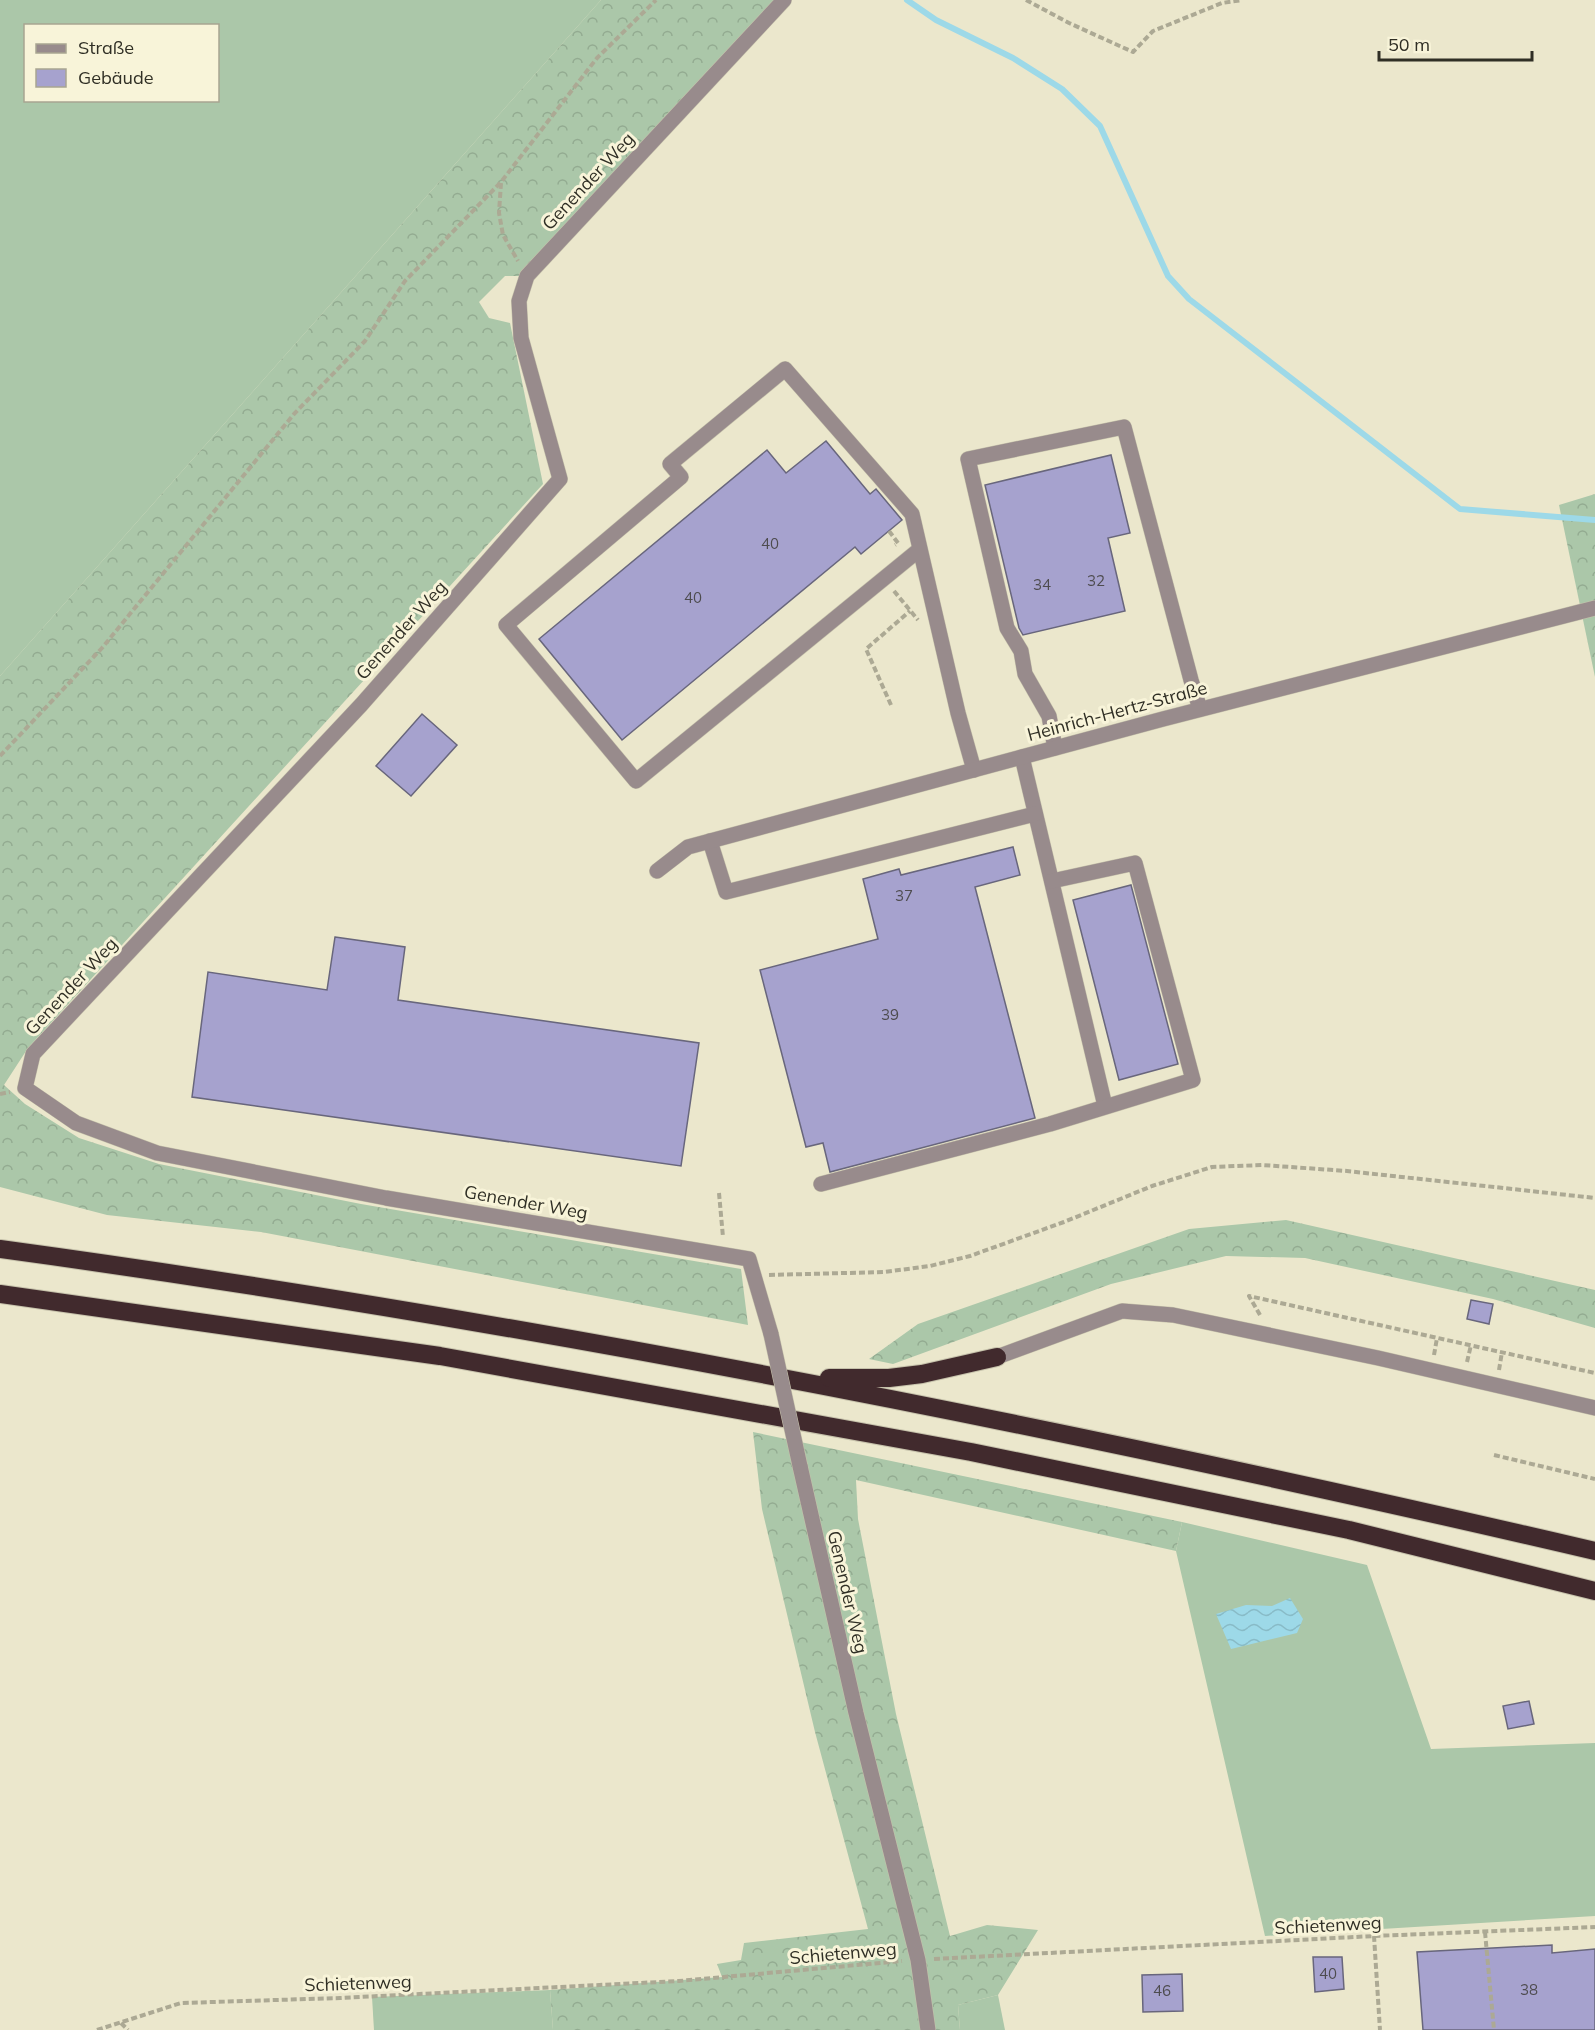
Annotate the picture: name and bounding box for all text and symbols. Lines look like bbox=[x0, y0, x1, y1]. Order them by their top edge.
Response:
legend bbox=[24, 24, 219, 102]
scale bar bbox=[1379, 24, 1532, 62]
text: 50 m bbox=[1388, 33, 1430, 56]
text: Straße bbox=[78, 36, 134, 59]
text: Gebäude bbox=[78, 66, 154, 89]
street label: Genender Weg bbox=[537, 127, 639, 235]
house number: 40 bbox=[761, 534, 779, 553]
house number: 32 bbox=[1087, 571, 1105, 590]
house number: 34 bbox=[1033, 575, 1051, 594]
street label: Genender Weg bbox=[351, 576, 451, 684]
house number: 40 bbox=[684, 588, 702, 607]
street label: Heinrich-Hertz-Straße bbox=[1025, 676, 1209, 746]
house number: 37 bbox=[895, 886, 913, 905]
street label: Genender Weg bbox=[20, 932, 122, 1040]
house number: 39 bbox=[881, 1005, 899, 1024]
street label: Genender Weg bbox=[462, 1180, 590, 1224]
street label: Genender Weg bbox=[823, 1528, 873, 1656]
street label: Schietenweg bbox=[1274, 1911, 1382, 1939]
street label: Schietenweg bbox=[789, 1937, 897, 1969]
house number: 40 bbox=[1319, 1964, 1337, 1983]
street label: Schietenweg bbox=[304, 1970, 412, 1996]
house number: 38 bbox=[1520, 1980, 1538, 1999]
house number: 46 bbox=[1153, 1981, 1171, 2000]

